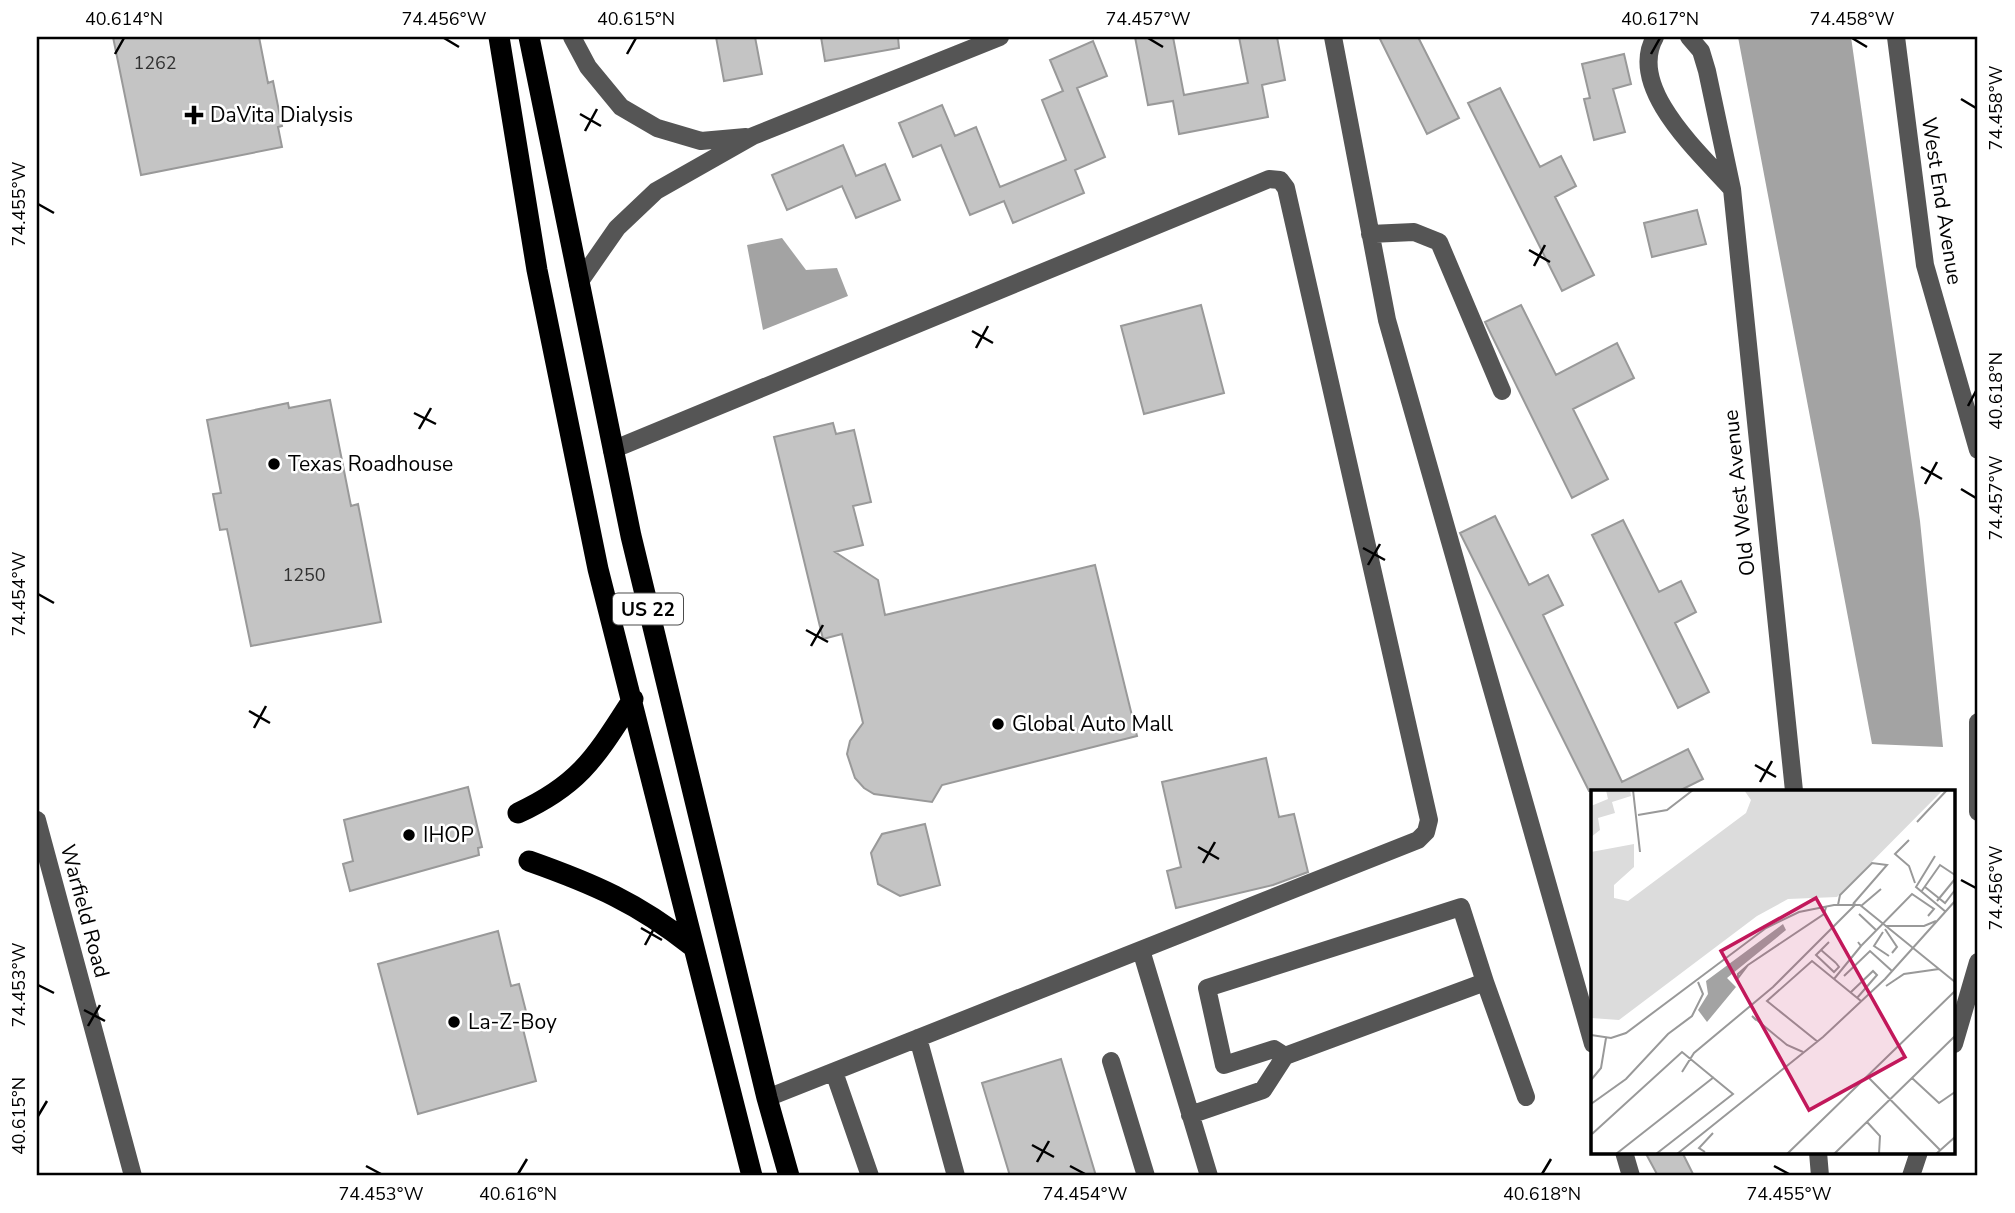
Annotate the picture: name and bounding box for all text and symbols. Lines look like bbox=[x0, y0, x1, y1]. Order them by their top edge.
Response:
text: 40.614°N bbox=[85, 7, 163, 31]
text: 74.456°W bbox=[402, 7, 487, 31]
text: 40.615°N bbox=[597, 7, 675, 31]
text: 74.457°W bbox=[1106, 7, 1191, 31]
text: 40.617°N bbox=[1621, 7, 1699, 31]
text: 74.458°W bbox=[1810, 7, 1895, 31]
house number: 1262 bbox=[133, 51, 177, 75]
text: 74.458°W bbox=[1984, 65, 2008, 150]
place label: DaVita Dialysis bbox=[210, 101, 353, 129]
marker: DaVita Dialysis bbox=[184, 105, 204, 125]
street label: West End Avenue bbox=[1915, 115, 1969, 287]
text: 74.455°W bbox=[7, 161, 31, 246]
text: 40.618°N bbox=[1984, 352, 2008, 430]
street label: Old West Avenue bbox=[1716, 408, 1762, 578]
place label: Texas Roadhouse bbox=[288, 450, 453, 478]
text: 74.457°W bbox=[1984, 455, 2008, 540]
marker: Texas Roadhouse bbox=[266, 456, 282, 472]
text: 74.454°W bbox=[7, 551, 31, 636]
house number: 1250 bbox=[282, 563, 326, 587]
road number: US 22 bbox=[613, 594, 683, 624]
place label: Global Auto Mall bbox=[1012, 710, 1174, 738]
marker: Global Auto Mall bbox=[990, 716, 1006, 732]
inset map bbox=[1591, 790, 1955, 1154]
place label: IHOP bbox=[423, 821, 474, 849]
marker: IHOP bbox=[401, 827, 417, 843]
street label: Warfield Road bbox=[54, 841, 116, 981]
text: 74.456°W bbox=[1984, 845, 2008, 930]
text: 74.453°W bbox=[7, 942, 31, 1027]
place label: La-Z-Boy bbox=[468, 1008, 557, 1036]
marker: La-Z-Boy bbox=[446, 1014, 462, 1030]
text: 40.615°N bbox=[7, 1077, 31, 1155]
text: 74.453°W bbox=[339, 1182, 424, 1206]
text: 40.616°N bbox=[479, 1182, 557, 1206]
text: 74.454°W bbox=[1043, 1182, 1128, 1206]
text: 40.618°N bbox=[1503, 1182, 1581, 1206]
text: 74.455°W bbox=[1747, 1182, 1832, 1206]

